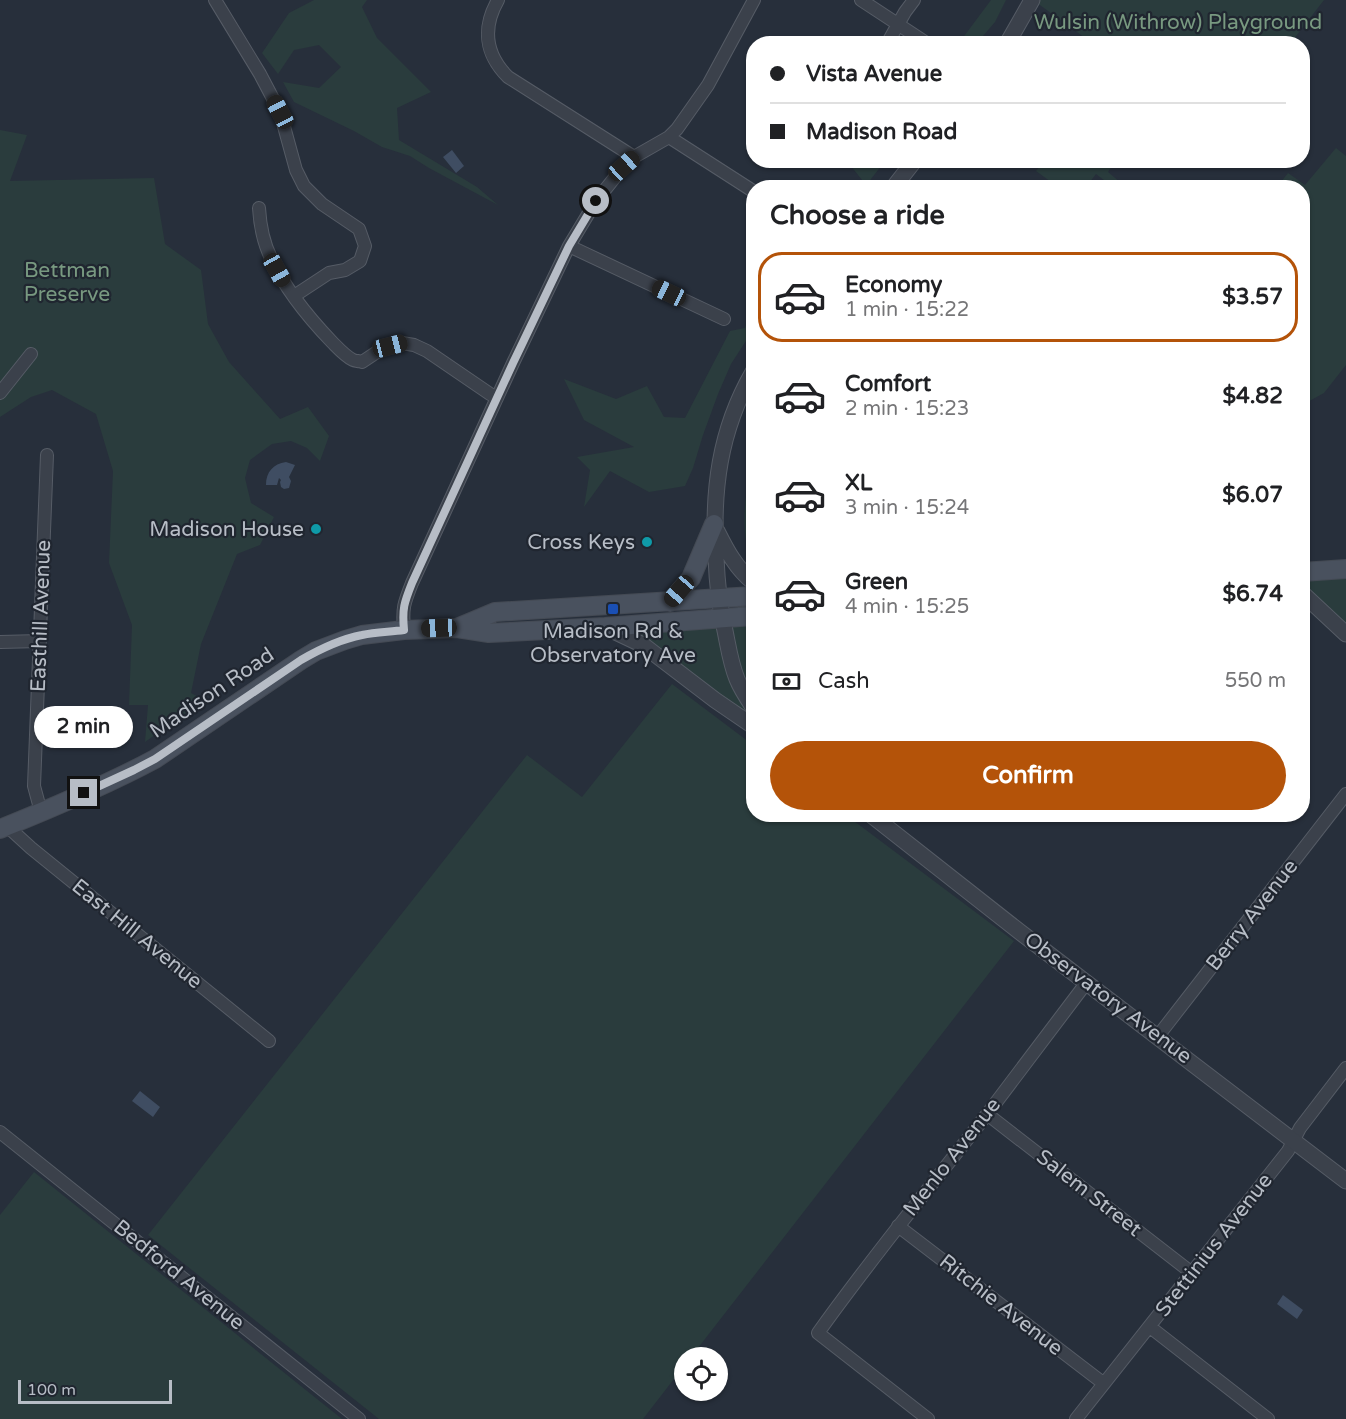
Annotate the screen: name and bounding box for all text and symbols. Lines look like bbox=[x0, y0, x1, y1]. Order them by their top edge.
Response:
park label: Wulsin (Withrow) Playground bbox=[1034, 10, 1322, 35]
text: Vista Avenue bbox=[806, 61, 942, 87]
car bbox=[264, 92, 296, 132]
text: Madison Road bbox=[806, 119, 957, 145]
car bbox=[605, 147, 643, 185]
route start bbox=[582, 187, 609, 214]
text: Choose a ride bbox=[770, 199, 945, 232]
car bbox=[260, 250, 294, 290]
park label: Bettman Preserve bbox=[24, 258, 110, 307]
icon: car bbox=[773, 270, 827, 324]
text: Economy bbox=[845, 272, 942, 298]
car bbox=[649, 277, 689, 309]
text: $3.57 bbox=[1222, 284, 1283, 310]
text: 1 min · 15:22 bbox=[845, 298, 969, 322]
car bbox=[370, 333, 410, 359]
icon: car bbox=[773, 369, 827, 423]
text: Comfort bbox=[845, 371, 931, 397]
text: $4.82 bbox=[1222, 383, 1283, 409]
text: 2 min · 15:23 bbox=[845, 397, 969, 421]
icon: car bbox=[773, 468, 827, 522]
text: XL bbox=[845, 470, 872, 496]
text: $6.07 bbox=[1222, 482, 1283, 508]
text: 3 min · 15:24 bbox=[845, 496, 969, 520]
place label: Madison House bbox=[149, 517, 304, 542]
marker: Madison House bbox=[309, 522, 323, 536]
place label: Cross Keys bbox=[527, 530, 635, 555]
marker: Cross Keys bbox=[640, 535, 654, 549]
street label: Easthill Avenue bbox=[26, 539, 56, 692]
icon: car bbox=[773, 567, 827, 621]
text: Green bbox=[845, 569, 908, 595]
car bbox=[660, 572, 698, 610]
text: $6.74 bbox=[1222, 581, 1283, 607]
text: 4 min · 15:25 bbox=[845, 595, 969, 619]
marker: Madison Rd & Observatory Ave bbox=[606, 602, 620, 616]
car bbox=[421, 618, 457, 638]
place label: Madison Rd & Observatory Ave bbox=[530, 619, 696, 668]
street label: Madison Road bbox=[145, 642, 279, 744]
icon: cash bbox=[770, 665, 803, 698]
text: Cash bbox=[818, 668, 870, 694]
text: 550 m bbox=[1225, 669, 1286, 693]
callout: 2 min bbox=[34, 706, 134, 748]
text: 2 min bbox=[57, 715, 110, 739]
button: Confirm bbox=[770, 741, 1286, 810]
route end bbox=[70, 779, 97, 806]
street label: Berry Avenue bbox=[1201, 854, 1303, 976]
street label: East Hill Avenue bbox=[67, 874, 207, 994]
street label: Observatory Avenue bbox=[1019, 927, 1197, 1069]
street label: Menlo Avenue bbox=[898, 1093, 1006, 1221]
street label: Salem Street bbox=[1031, 1144, 1147, 1242]
street label: Stettinius Avenue bbox=[1150, 1168, 1278, 1322]
street label: Bedford Avenue bbox=[108, 1215, 250, 1336]
street label: Ritchie Avenue bbox=[934, 1249, 1068, 1361]
map controls bbox=[674, 1347, 728, 1401]
button: locate bbox=[674, 1347, 728, 1401]
scale bar bbox=[18, 1377, 172, 1404]
text: 100 m bbox=[27, 1380, 76, 1400]

